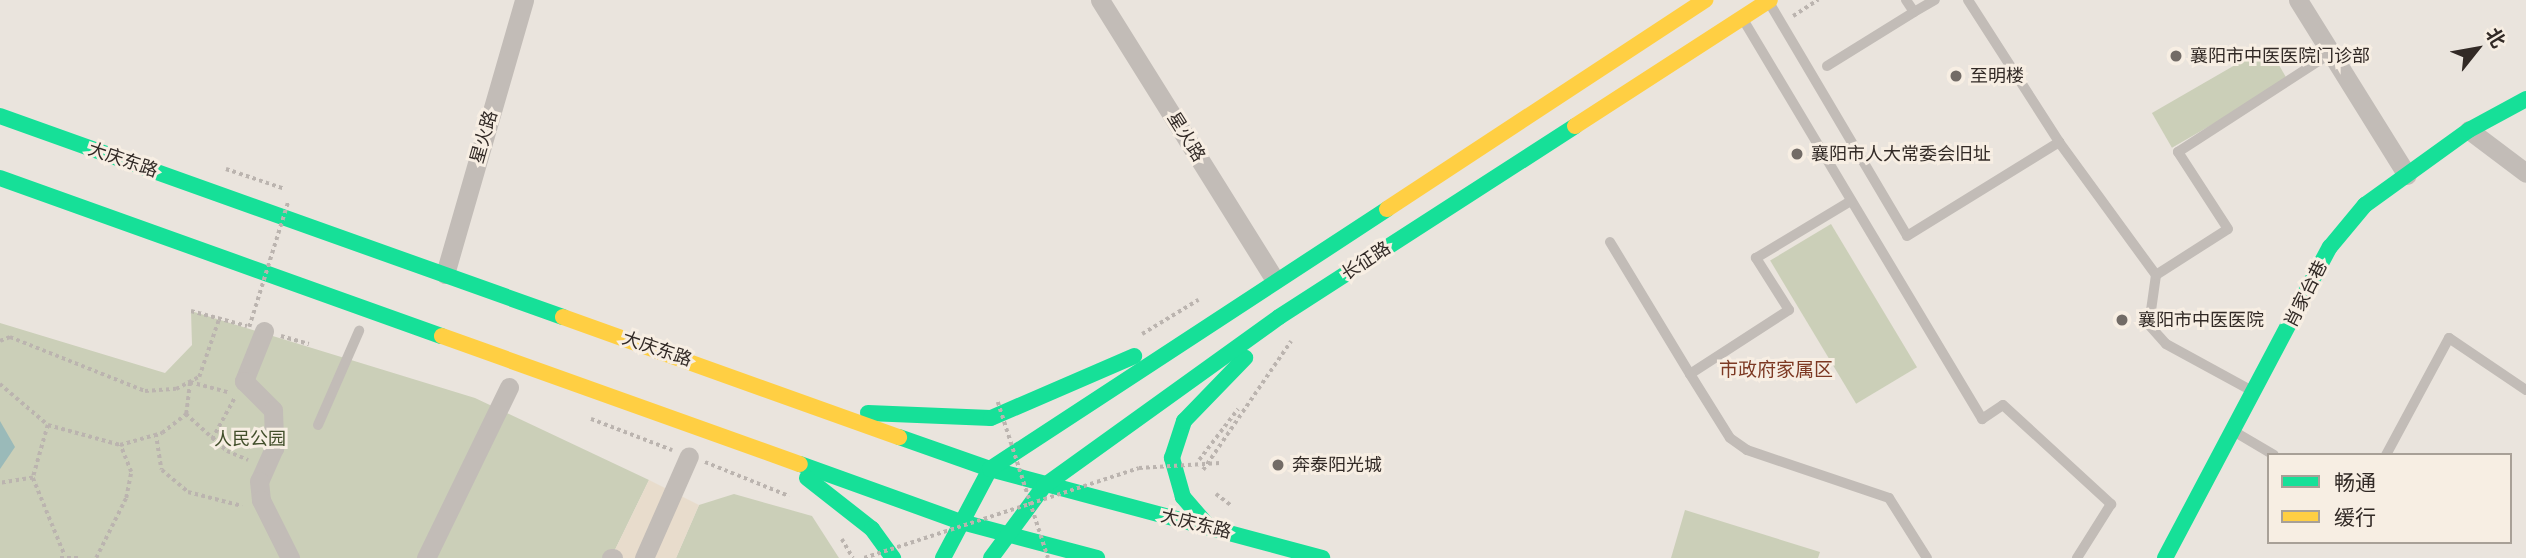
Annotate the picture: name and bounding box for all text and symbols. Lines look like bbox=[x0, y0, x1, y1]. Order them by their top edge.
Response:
north arrow bbox=[2442, 14, 2512, 84]
text: 北 bbox=[2479, 23, 2512, 53]
place label: 襄阳市中医医院门诊部 bbox=[2190, 45, 2370, 67]
marker: 襄阳市中医医院门诊部 bbox=[2168, 48, 2184, 64]
place label: 至明楼 bbox=[1970, 65, 2024, 87]
marker: 至明楼 bbox=[1948, 68, 1964, 84]
street label: 星火路 bbox=[466, 108, 502, 166]
street label: 星火路 bbox=[1163, 108, 1209, 166]
street label: 大庆东路 bbox=[85, 138, 161, 182]
place label: 襄阳市人大常委会旧址 bbox=[1811, 143, 1991, 165]
marker: 襄阳市人大常委会旧址 bbox=[1789, 146, 1805, 162]
street label: 长征路 bbox=[1337, 237, 1395, 285]
street label: 肖家台巷 bbox=[2280, 257, 2332, 331]
place label: 襄阳市中医医院 bbox=[2138, 309, 2264, 331]
marker: 襄阳市中医医院 bbox=[2112, 310, 2132, 330]
street label: 大庆东路 bbox=[619, 327, 695, 371]
district label: 市政府家属区 bbox=[1719, 359, 1833, 381]
park label: 人民公园 bbox=[214, 428, 286, 450]
legend bbox=[2267, 453, 2512, 544]
place label: 奔泰阳光城 bbox=[1292, 454, 1382, 476]
marker: 奔泰阳光城 bbox=[1270, 457, 1286, 473]
text: 畅通 bbox=[2334, 468, 2376, 497]
text: 缓行 bbox=[2334, 503, 2376, 532]
street label: 大庆东路 bbox=[1158, 505, 1234, 543]

